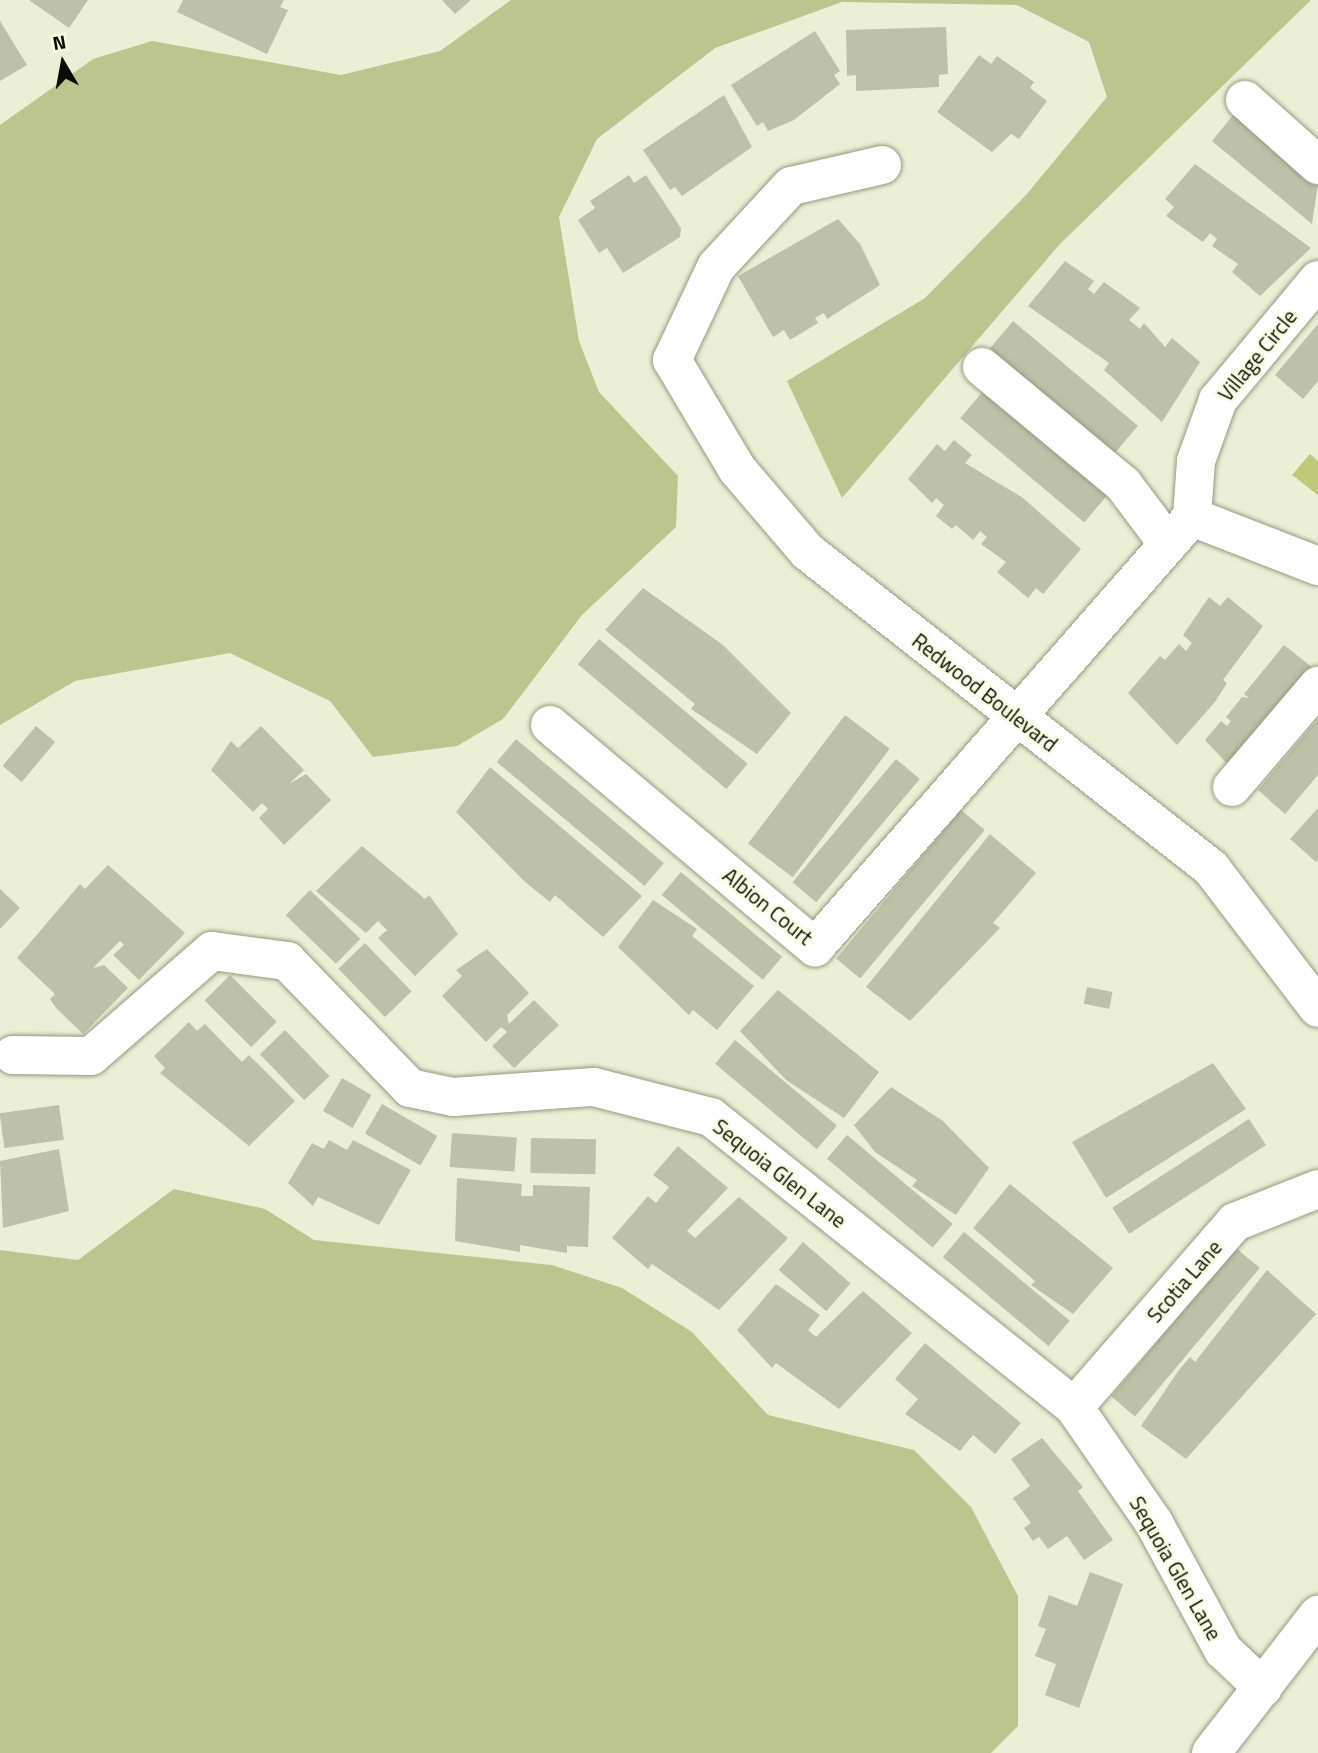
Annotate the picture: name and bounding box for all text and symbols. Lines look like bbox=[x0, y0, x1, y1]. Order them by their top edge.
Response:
text: N bbox=[50, 26, 68, 57]
north arrow bbox=[28, 28, 98, 98]
street label: Village Circle bbox=[1212, 304, 1302, 406]
street label: Redwood Boulevard bbox=[907, 627, 1063, 757]
street label: Albion Court bbox=[718, 862, 818, 950]
street label: Sequoia Glen Lane bbox=[709, 1113, 851, 1233]
street label: Scotia Lane bbox=[1141, 1235, 1227, 1327]
street label: Sequoia Glen Lane bbox=[1125, 1492, 1227, 1644]

